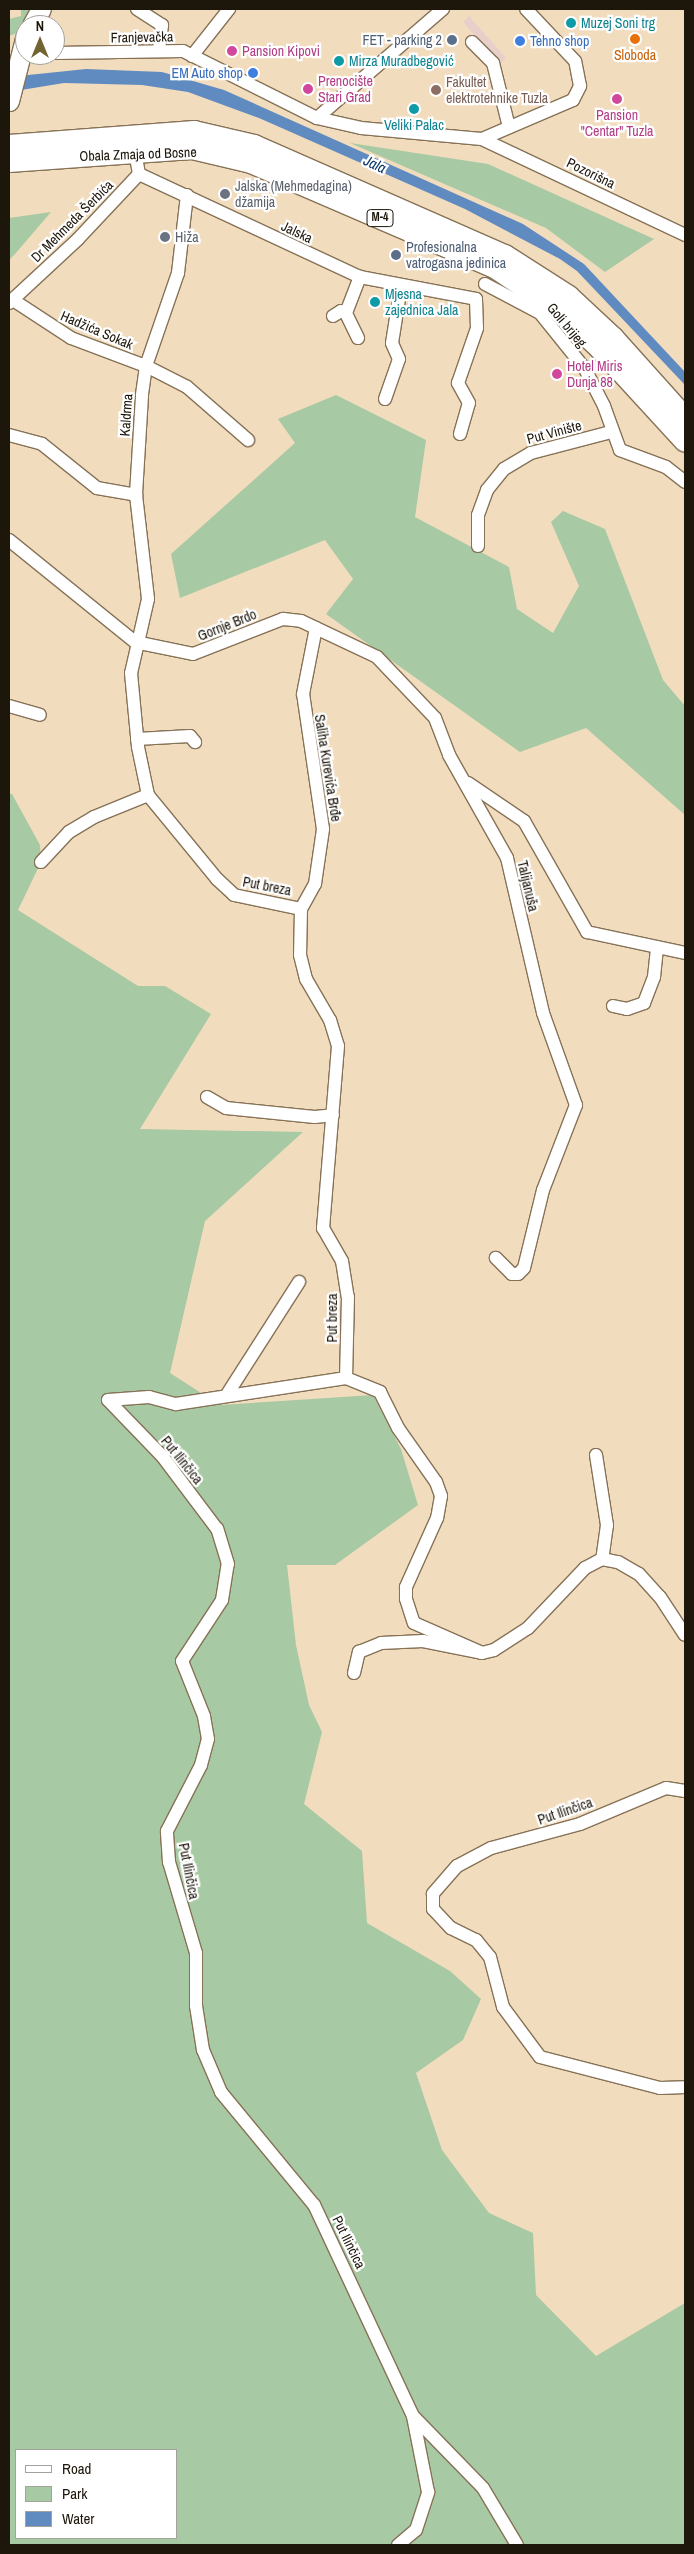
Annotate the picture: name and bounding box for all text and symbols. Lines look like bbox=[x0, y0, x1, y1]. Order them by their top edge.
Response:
north arrow bbox=[15, 15, 65, 65]
place label: Muzej Soni trg bbox=[581, 15, 655, 31]
text: N bbox=[36, 17, 44, 35]
marker: Muzej Soni trg bbox=[565, 17, 577, 29]
street label: Franjevačka bbox=[111, 28, 173, 46]
place label: FET - parking 2 bbox=[362, 32, 442, 48]
place label: Tehno shop bbox=[530, 33, 589, 49]
marker: Sloboda bbox=[629, 33, 641, 45]
marker: FET - parking 2 bbox=[446, 34, 458, 46]
marker: Tehno shop bbox=[514, 35, 526, 47]
place label: Pansion Kipovi bbox=[242, 43, 320, 59]
marker: Pansion Kipovi bbox=[226, 45, 238, 57]
place label: Sloboda bbox=[614, 47, 656, 63]
place label: Mirza Muradbegović bbox=[349, 53, 454, 69]
marker: Mirza Muradbegović bbox=[333, 55, 345, 67]
place label: EM Auto shop bbox=[171, 65, 243, 81]
marker: EM Auto shop bbox=[247, 67, 259, 79]
place label: Prenocište Stari Grad bbox=[318, 73, 373, 105]
place label: Fakultet elektrotehnike Tuzla bbox=[446, 74, 548, 106]
marker: Prenocište Stari Grad bbox=[302, 83, 314, 95]
marker: Fakultet elektrotehnike Tuzla bbox=[430, 84, 442, 96]
marker: Pansion "Centar" Tuzla bbox=[611, 93, 623, 105]
marker: Veliki Palac bbox=[408, 103, 420, 115]
place label: Pansion "Centar" Tuzla bbox=[581, 107, 653, 140]
place label: Veliki Palac bbox=[384, 117, 444, 133]
street label: Obala Zmaja od Bosne bbox=[79, 144, 197, 164]
water label: Jala bbox=[361, 151, 389, 177]
street label: Pozorišna bbox=[564, 154, 618, 192]
street label: Dr Mehmeda Šerbića bbox=[27, 176, 117, 266]
place label: Jalska (Mehmedagina) džamija bbox=[235, 178, 352, 210]
marker: Jalska (Mehmedagina) džamija bbox=[219, 188, 231, 200]
road number: M-4 bbox=[366, 208, 394, 228]
street label: Jalska bbox=[279, 218, 315, 246]
place label: Hiža bbox=[175, 229, 199, 245]
marker: Hiža bbox=[159, 231, 171, 243]
place label: Profesionalna vatrogasna jedinica bbox=[406, 239, 506, 272]
marker: Profesionalna vatrogasna jedinica bbox=[390, 249, 402, 261]
place label: Mjesna zajednica Jala bbox=[385, 286, 458, 318]
marker: Mjesna zajednica Jala bbox=[369, 296, 381, 308]
street label: Goli brijeg bbox=[544, 299, 590, 351]
street label: Hadžića Sokak bbox=[58, 307, 136, 353]
place label: Hotel Miris Dunja 88 bbox=[567, 358, 622, 391]
marker: Hotel Miris Dunja 88 bbox=[551, 368, 563, 380]
street label: Kaldrma bbox=[116, 393, 136, 437]
street label: Put Vinište bbox=[525, 417, 583, 447]
street label: Gornje Brdo bbox=[195, 606, 259, 644]
street label: Saliha Kurevića Brđe bbox=[311, 713, 345, 823]
street label: Talijanuša bbox=[514, 859, 542, 913]
street label: Put breza bbox=[241, 873, 293, 899]
street label: Put breza bbox=[324, 1293, 340, 1343]
street label: Put Ilinčica bbox=[158, 1433, 206, 1487]
street label: Put Ilinčica bbox=[535, 1794, 595, 1828]
street label: Put Ilinčica bbox=[175, 1842, 203, 1900]
street label: Put Ilinčica bbox=[329, 2213, 369, 2271]
legend bbox=[15, 2449, 178, 2539]
text: Road bbox=[62, 2458, 91, 2479]
text: Park bbox=[62, 2483, 87, 2504]
text: Water bbox=[62, 2508, 94, 2529]

